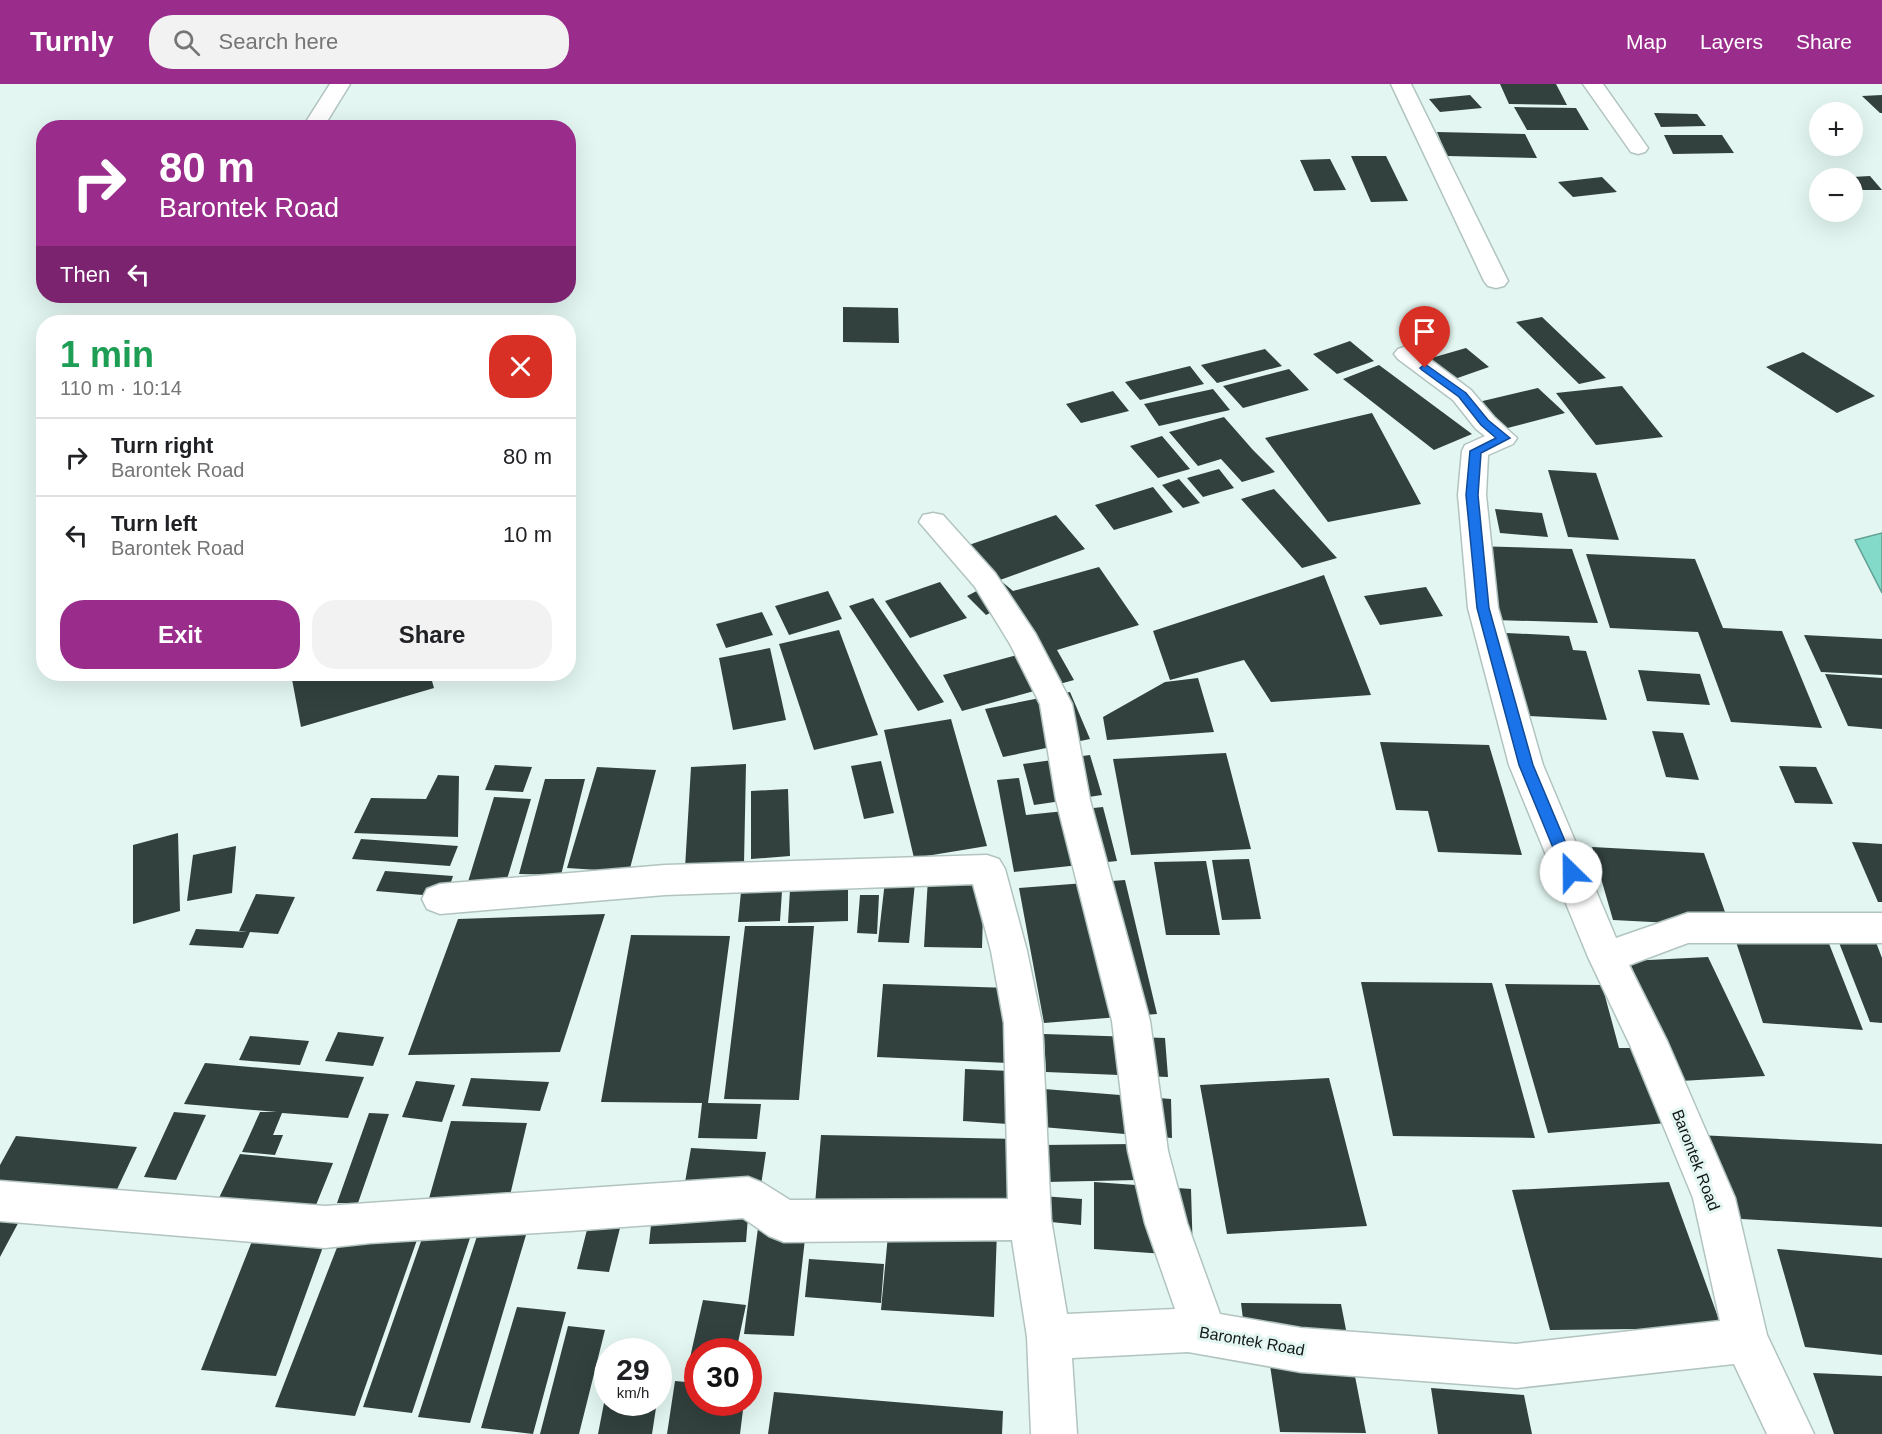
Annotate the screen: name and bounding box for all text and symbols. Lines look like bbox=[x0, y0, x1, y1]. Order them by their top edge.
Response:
search box bbox=[149, 15, 569, 69]
text: Turnly bbox=[30, 26, 113, 57]
icon: search bbox=[170, 26, 203, 59]
text: Search here bbox=[218, 29, 338, 54]
text: Map bbox=[1626, 30, 1667, 53]
text: Layers bbox=[1700, 30, 1763, 53]
text: Share bbox=[1796, 30, 1852, 53]
map controls bbox=[1809, 102, 1863, 222]
button: + bbox=[1809, 102, 1863, 156]
icon: right bbox=[60, 144, 138, 222]
text: 80 m bbox=[159, 144, 255, 191]
button: − bbox=[1809, 168, 1863, 222]
text: Barontek Road bbox=[159, 193, 339, 223]
icon: left bbox=[122, 258, 155, 291]
text: Then bbox=[60, 262, 110, 287]
pin bbox=[1399, 306, 1450, 368]
icon: arrive bbox=[1408, 315, 1441, 348]
text: 1 min bbox=[60, 334, 154, 375]
button: close bbox=[489, 335, 552, 398]
text: 110 m · 10:14 bbox=[60, 377, 182, 399]
text: Turn right bbox=[111, 433, 213, 458]
icon: right bbox=[60, 441, 93, 474]
text: 80 m bbox=[503, 444, 552, 469]
text: Barontek Road bbox=[111, 459, 244, 481]
text: Turn left bbox=[111, 511, 197, 536]
icon: left bbox=[60, 519, 93, 552]
text: 10 m bbox=[503, 522, 552, 547]
text: Barontek Road bbox=[111, 537, 244, 559]
button: Exit bbox=[60, 600, 300, 669]
button: Share bbox=[312, 600, 552, 669]
position arrow bbox=[1539, 840, 1603, 904]
street label: Barontek Road bbox=[1669, 1107, 1723, 1213]
street label: Barontek Road bbox=[1198, 1323, 1306, 1359]
speed limit sign: 30 bbox=[684, 1338, 762, 1416]
text: 29 bbox=[616, 1353, 650, 1386]
text: km/h bbox=[617, 1384, 649, 1401]

